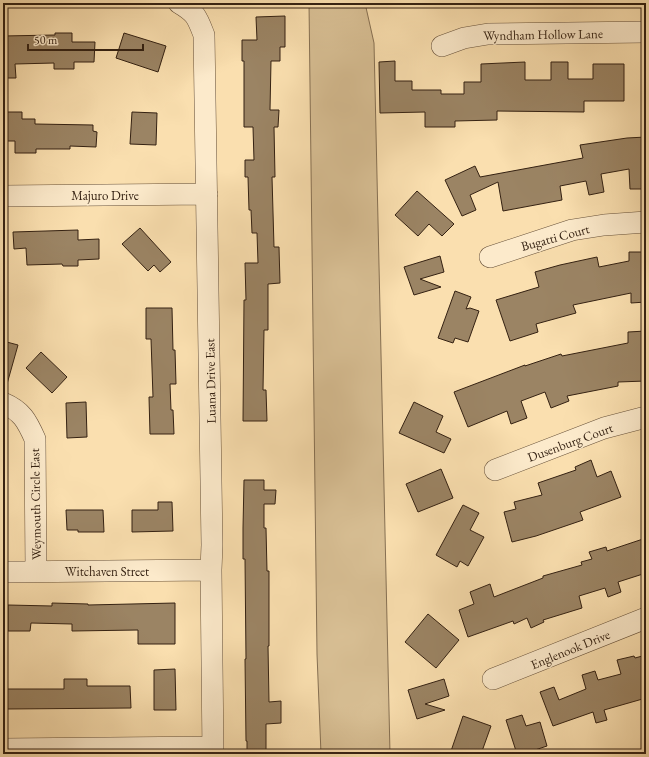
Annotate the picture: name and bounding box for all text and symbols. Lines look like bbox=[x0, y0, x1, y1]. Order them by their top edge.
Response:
street label: Wyndham Hollow Lane bbox=[483, 25, 603, 44]
scale bar bbox=[28, 26, 143, 52]
text: 50 m bbox=[34, 32, 58, 48]
street label: Majuro Drive bbox=[71, 187, 139, 204]
street label: Bugatti Court bbox=[519, 220, 591, 255]
street label: Luana Drive East bbox=[201, 338, 220, 424]
street label: Dusenburg Court bbox=[525, 419, 615, 466]
street label: Weymouth Circle East bbox=[26, 448, 45, 560]
street label: Witchaven Street bbox=[65, 563, 149, 580]
street label: Englenook Drive bbox=[528, 626, 612, 673]

